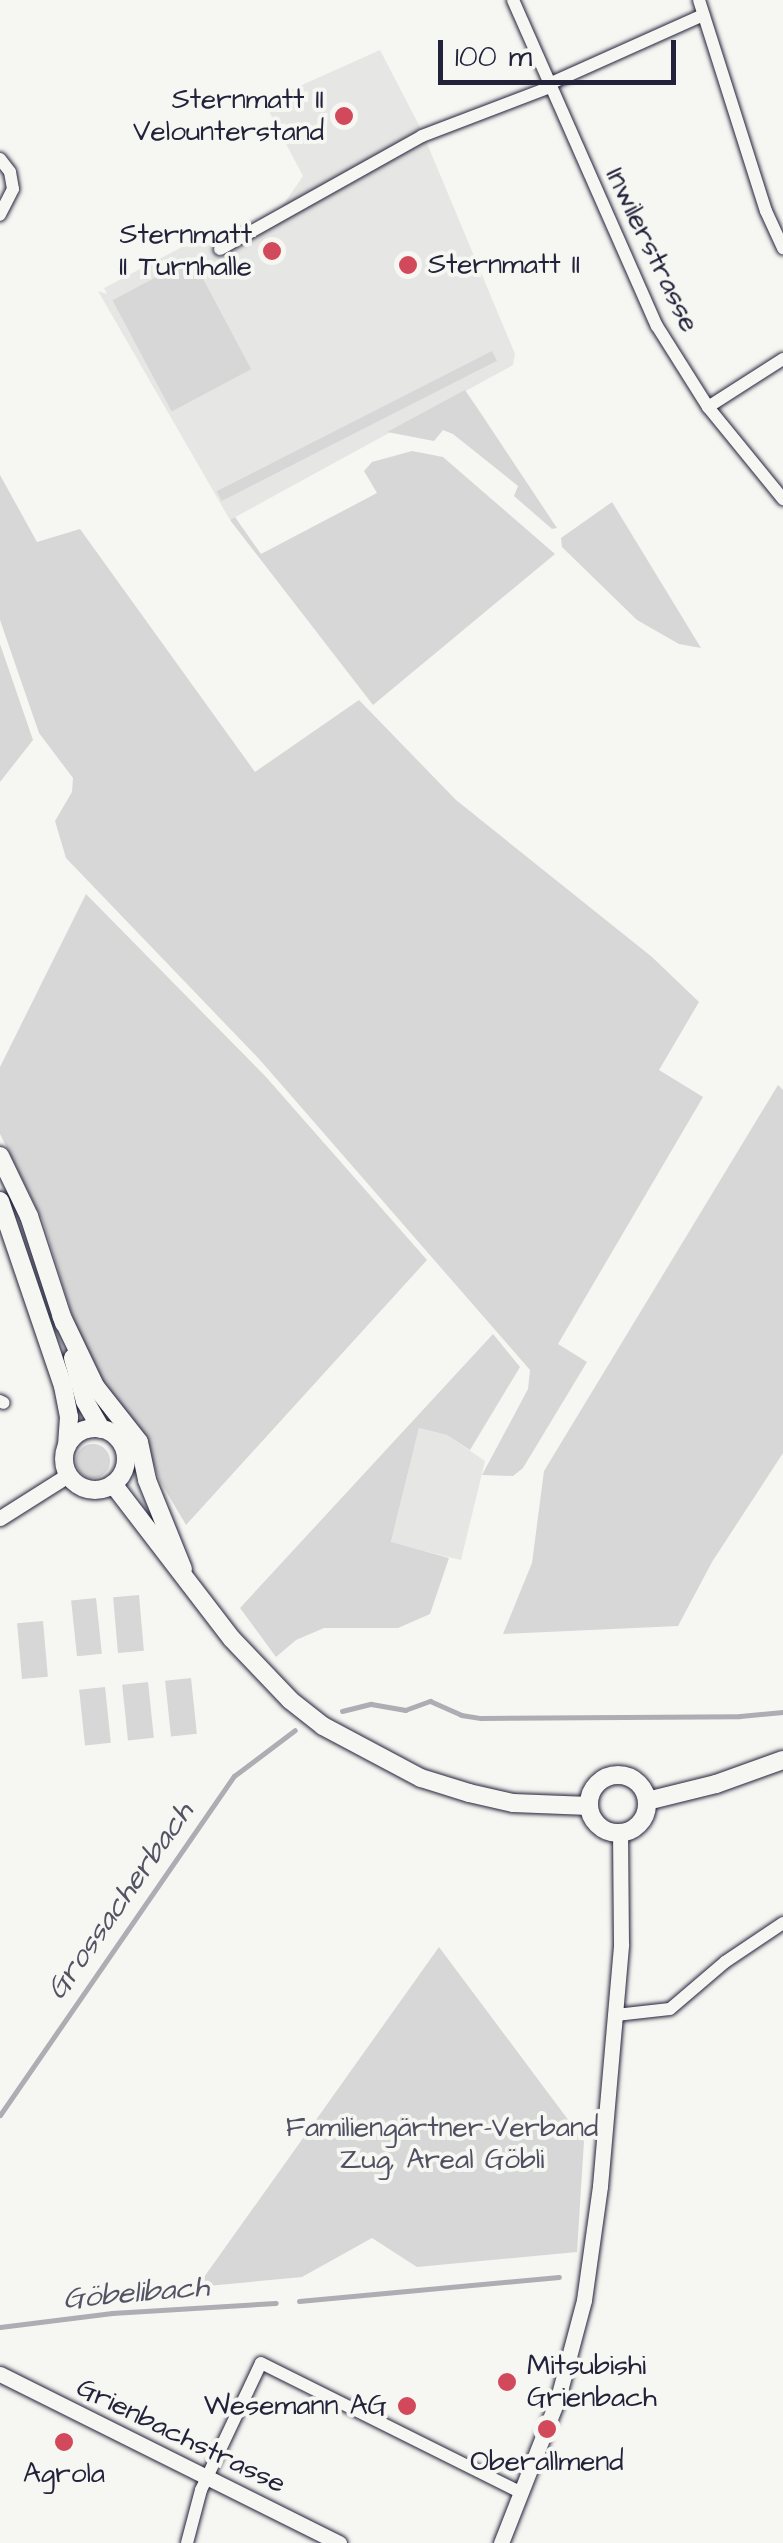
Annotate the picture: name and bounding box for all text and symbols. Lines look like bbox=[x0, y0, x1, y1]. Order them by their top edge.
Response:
scale bar bbox=[443, 20, 680, 82]
text: 100 m bbox=[455, 36, 532, 78]
place label: Sternmatt II Velounterstand bbox=[133, 83, 324, 149]
marker: Sternmatt II Velounterstand bbox=[333, 105, 355, 127]
street label: Inwilerstrasse bbox=[598, 162, 706, 338]
place label: Sternmatt II Turnhalle bbox=[119, 218, 252, 284]
marker: Sternmatt II Turnhalle bbox=[261, 240, 283, 262]
place label: Sternmatt II bbox=[428, 248, 580, 282]
marker: Sternmatt II bbox=[397, 254, 419, 276]
water label: Grossacherbach bbox=[39, 1796, 201, 2006]
park label: Familiengärtner-Verband Zug, Areal Göbli bbox=[286, 2111, 598, 2177]
water label: Göbelibach bbox=[62, 2269, 210, 2317]
place label: Mitsubishi Grienbach bbox=[527, 2349, 657, 2415]
street label: Grienbachstrasse bbox=[71, 2371, 291, 2501]
marker: Mitsubishi Grienbach bbox=[496, 2371, 518, 2393]
place label: Wesemann AG bbox=[204, 2389, 387, 2423]
marker: Wesemann AG bbox=[396, 2395, 418, 2417]
marker: Oberallmend bbox=[536, 2418, 558, 2440]
marker: Agrola bbox=[53, 2431, 75, 2453]
place label: Oberallmend bbox=[470, 2445, 624, 2479]
place label: Agrola bbox=[23, 2457, 105, 2491]

